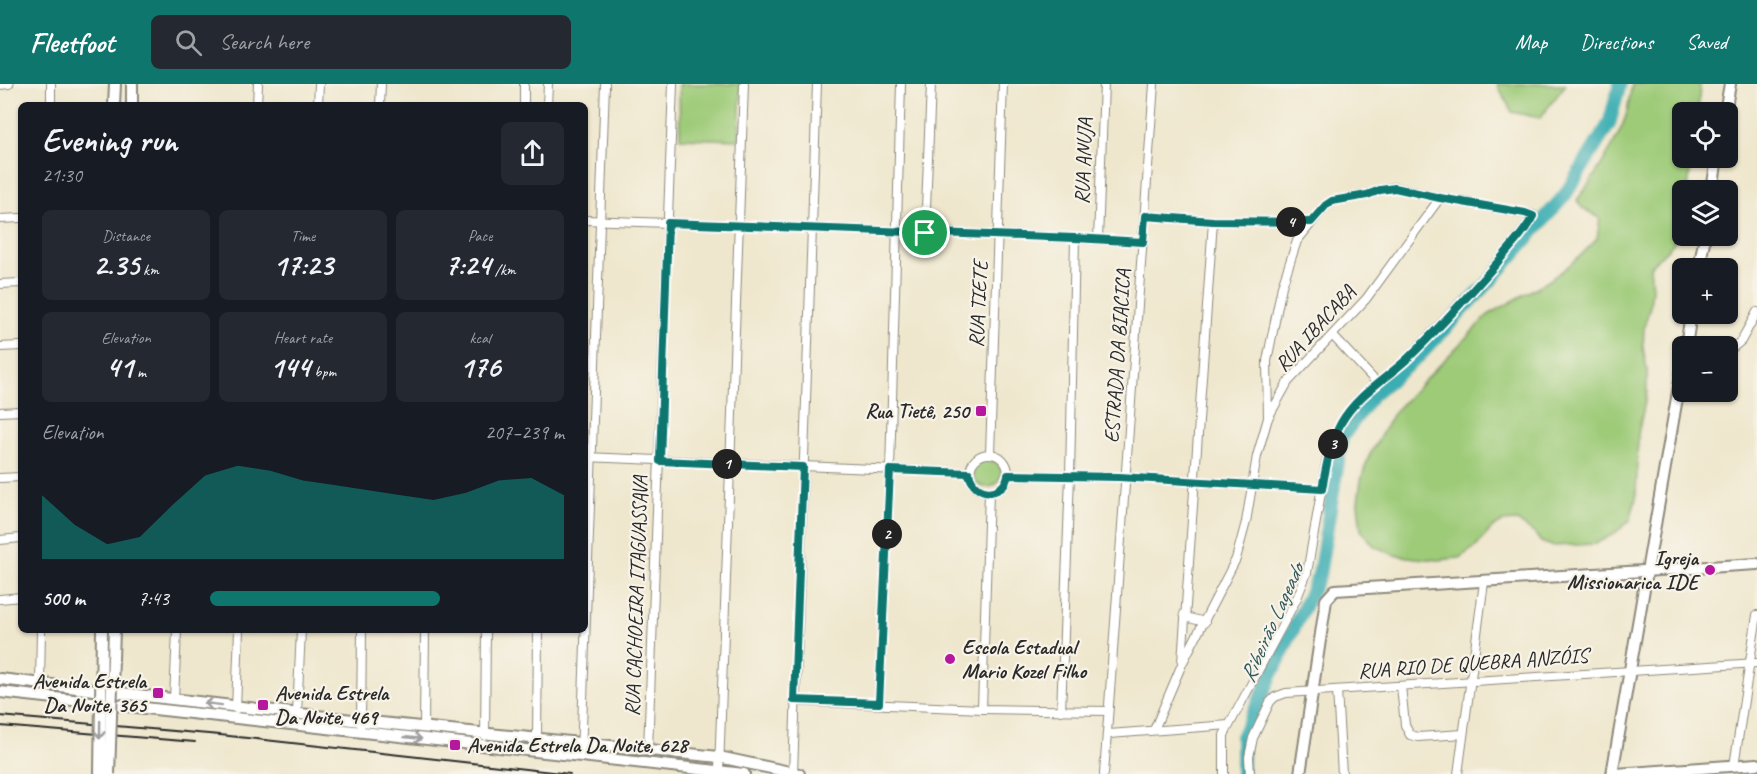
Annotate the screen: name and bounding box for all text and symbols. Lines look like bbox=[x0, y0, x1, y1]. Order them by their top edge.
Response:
search box bbox=[151, 15, 571, 69]
text: Fleetfoot bbox=[30, 25, 115, 60]
icon: search bbox=[172, 26, 205, 59]
text: Search here bbox=[220, 28, 309, 56]
text: Map bbox=[1515, 29, 1547, 55]
text: Directions bbox=[1580, 29, 1653, 55]
text: Saved bbox=[1686, 29, 1727, 55]
map controls bbox=[1672, 102, 1738, 402]
button: locate bbox=[1672, 102, 1738, 168]
street label: RUA ANUJA bbox=[1069, 117, 1098, 205]
text: Evening run bbox=[42, 119, 177, 161]
button: share bbox=[501, 122, 564, 185]
text: 21:30 bbox=[42, 163, 82, 188]
button: layers bbox=[1672, 180, 1738, 246]
pin bbox=[899, 207, 950, 258]
pin: 4 bbox=[1276, 207, 1306, 237]
text: 4 bbox=[1287, 212, 1295, 232]
icon: arrive bbox=[908, 216, 941, 249]
text: Distance bbox=[102, 226, 150, 246]
text: Time bbox=[291, 226, 315, 246]
text: Pace bbox=[468, 226, 492, 246]
text: 2.35 bbox=[93, 246, 139, 284]
text: 17:23 bbox=[273, 246, 333, 284]
text: 7:24 bbox=[444, 246, 491, 284]
street label: RUA TIETE bbox=[963, 258, 993, 348]
button: + bbox=[1672, 258, 1738, 324]
text: km bbox=[139, 260, 159, 280]
text: /km bbox=[491, 260, 516, 280]
street label: ESTRADA DA BIACICA bbox=[1098, 268, 1136, 444]
street label: RUA IBACABA bbox=[1269, 279, 1361, 377]
text: Elevation bbox=[101, 328, 151, 348]
text: Heart rate bbox=[274, 328, 332, 348]
text: kcal bbox=[469, 328, 491, 348]
button: − bbox=[1672, 336, 1738, 402]
text: 41 bbox=[106, 348, 133, 386]
text: 144 bbox=[270, 348, 310, 386]
text: 176 bbox=[459, 348, 501, 386]
text: m bbox=[133, 362, 146, 382]
text: bpm bbox=[310, 362, 336, 382]
place label: Rua Tietê, 250 bbox=[865, 398, 972, 424]
marker: Rua Tietê, 250 bbox=[974, 404, 988, 418]
text: Elevation bbox=[42, 420, 104, 445]
text: 207–239 m bbox=[485, 420, 564, 445]
pin: 3 bbox=[1318, 429, 1348, 459]
text: 3 bbox=[1329, 434, 1337, 454]
pin: 1 bbox=[712, 449, 742, 479]
text: 1 bbox=[723, 454, 731, 474]
street label: RUA CACHOEIRA ITAGUASSAVA bbox=[619, 474, 653, 717]
pin: 2 bbox=[872, 519, 902, 549]
text: 2 bbox=[883, 524, 891, 544]
place label: Igreja Missionarica IDE bbox=[1567, 545, 1701, 595]
water label: Ribeirão Lageado bbox=[1233, 556, 1312, 687]
marker: Igreja Missionarica IDE bbox=[1703, 563, 1717, 577]
text: 500 m bbox=[42, 586, 85, 611]
text: 7:43 bbox=[138, 586, 169, 611]
place label: Escola Estadual Mario Kozel Filho bbox=[962, 634, 1088, 684]
street label: RUA RIO DE QUEBRA ANZÓIS bbox=[1357, 642, 1593, 684]
marker: Escola Estadual Mario Kozel Filho bbox=[943, 652, 957, 666]
place label: Avenida Estrela Da Noite, 365 bbox=[33, 668, 148, 718]
place label: Avenida Estrela Da Noite, 469 bbox=[275, 680, 390, 730]
marker: Avenida Estrela Da Noite, 365 bbox=[151, 686, 165, 700]
marker: Avenida Estrela Da Noite, 469 bbox=[256, 698, 270, 712]
one-way arrow bbox=[204, 699, 224, 710]
one-way arrow bbox=[94, 720, 106, 740]
one-way arrow bbox=[403, 732, 422, 743]
place label: Avenida Estrela Da Noite, 628 bbox=[467, 732, 690, 758]
marker: Avenida Estrela Da Noite, 628 bbox=[448, 738, 462, 752]

